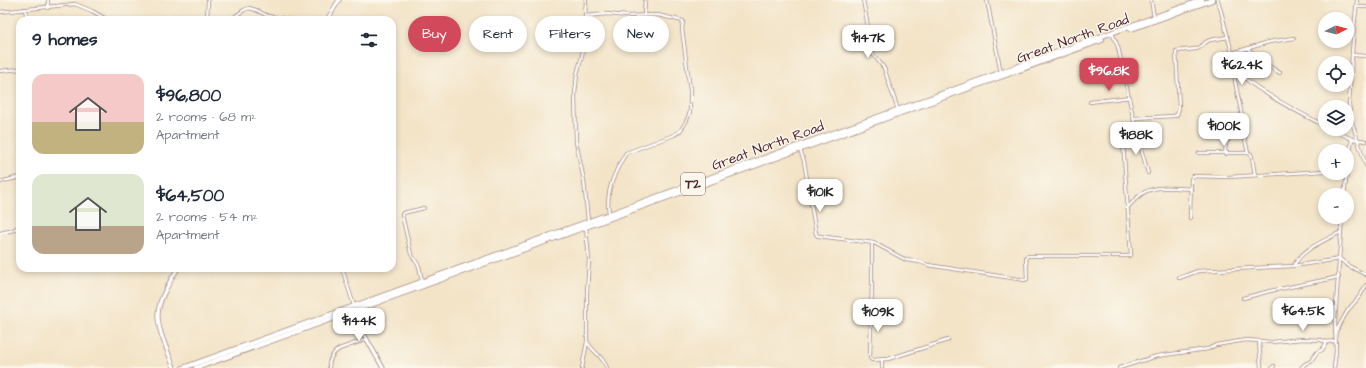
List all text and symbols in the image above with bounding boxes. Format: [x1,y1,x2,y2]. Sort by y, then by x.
street label: Great North Road [1014,9,1132,69]
north arrow [1318,12,1354,48]
map controls [1318,12,1354,224]
chip: Buy [408,16,461,52]
chip: Rent [469,16,527,52]
chip: Filters [535,16,605,52]
chip: New [613,16,669,52]
pin: $147K [840,25,896,59]
text: 9 homes [32,28,97,52]
icon: filters [358,29,380,51]
text: $147K [851,29,885,47]
pin: $62.4K [1209,52,1275,86]
text: $62.4K [1221,56,1263,74]
button: locate [1318,56,1354,92]
pin: $96.8K [1076,58,1142,92]
text: $96.8K [1089,62,1129,80]
text: $96,800 [156,84,221,108]
icon: home [64,90,112,138]
button: layers [1318,100,1354,136]
text: 2 rooms · 68 m² [156,108,256,126]
pin: $100K [1196,113,1252,147]
street label: Great North Road [709,116,827,176]
text: $100K [1207,117,1241,135]
pin: $188K [1108,122,1164,156]
text: Apartment [156,126,220,144]
text: $188K [1119,126,1153,144]
button: + [1318,144,1354,180]
road number: T2 [681,173,705,195]
pin: $101K [792,179,848,213]
text: $101K [807,183,833,201]
text: $64,500 [156,184,224,208]
button: − [1318,188,1354,224]
icon: home [64,190,112,238]
text: 2 rooms · 54 m² [156,208,258,226]
text: Apartment [156,226,220,244]
pin: $64.5K [1270,298,1336,332]
pin: $109K [850,299,906,333]
text: $64.5K [1281,302,1325,320]
text: $109K [862,303,894,321]
pin: $144K [331,308,387,342]
text: $144K [342,312,376,330]

